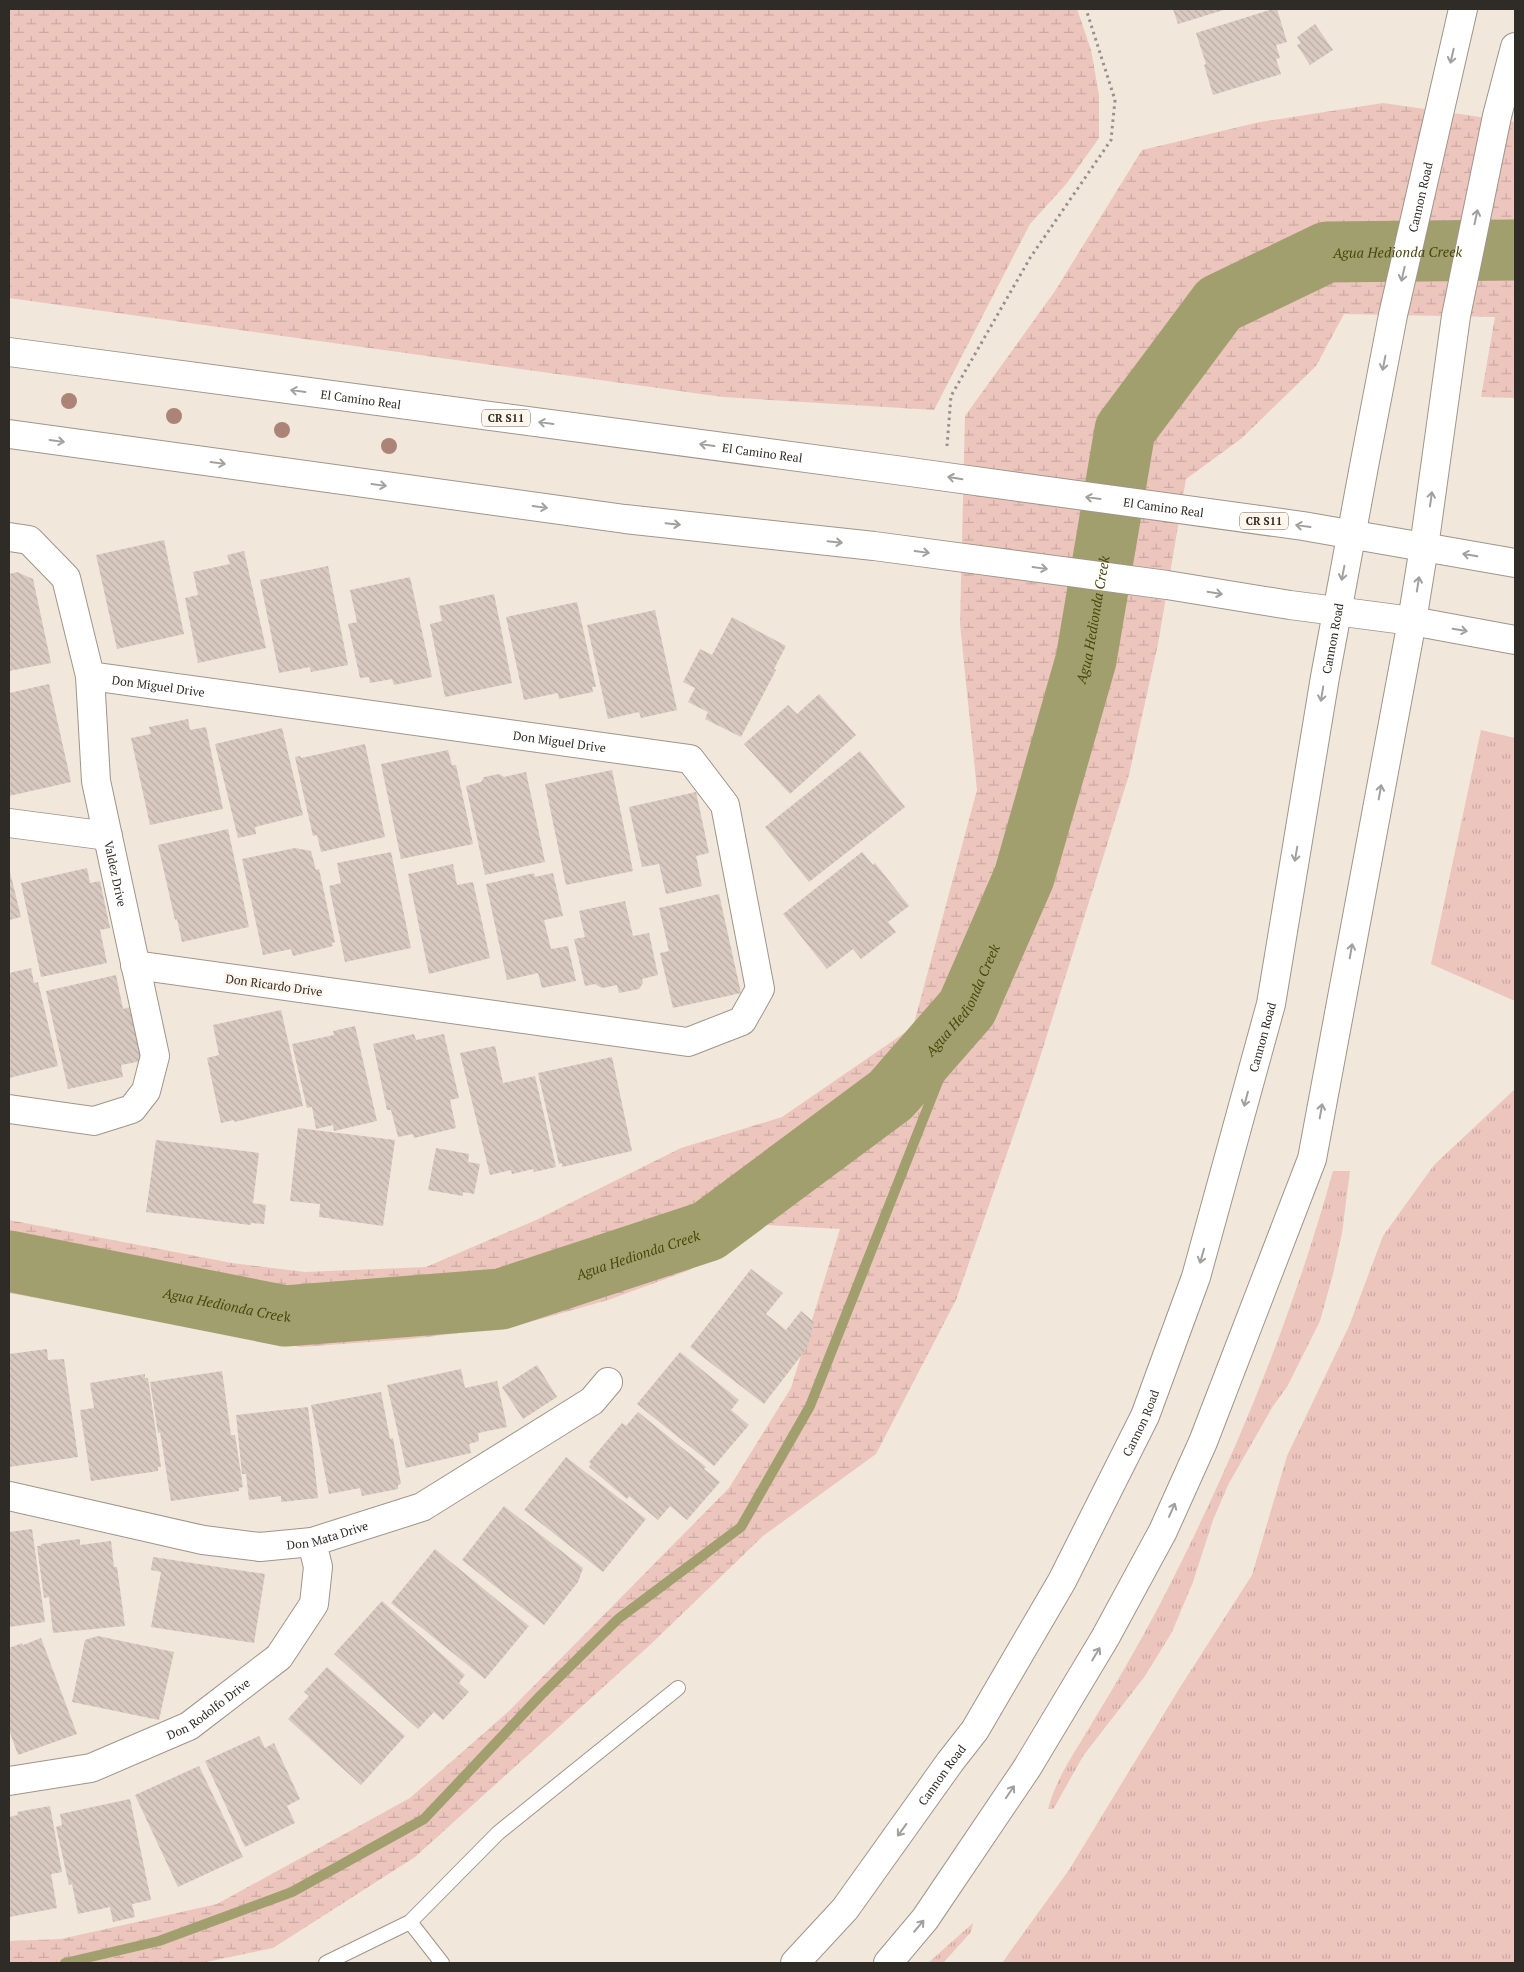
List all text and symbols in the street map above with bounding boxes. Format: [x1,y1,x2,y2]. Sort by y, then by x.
one-way arrow [1447,48,1456,64]
street label: Cannon Road [1405,160,1435,234]
one-way arrow [1472,210,1482,226]
water label: Agua Hedionda Creek [1332,241,1463,261]
one-way arrow [1398,265,1407,281]
one-way arrow [1379,355,1388,371]
one-way arrow [291,386,307,396]
street label: El Camino Real [320,386,402,412]
road number: CR S11 [482,409,530,426]
one-way arrow [539,418,555,428]
one-way arrow [49,436,65,446]
street label: El Camino Real [721,439,804,465]
one-way arrow [700,440,716,450]
one-way arrow [210,458,226,468]
one-way arrow [947,473,963,483]
one-way arrow [371,480,387,490]
one-way arrow [1426,491,1436,507]
one-way arrow [1086,493,1102,503]
street label: El Camino Real [1122,494,1205,520]
one-way arrow [532,502,548,512]
road number: CR S11 [1240,512,1288,530]
one-way arrow [665,519,681,529]
one-way arrow [1295,521,1311,531]
one-way arrow [826,537,842,547]
one-way arrow [914,548,930,558]
one-way arrow [1462,550,1478,560]
water label: Agua Hedionda Creek [1070,554,1113,686]
one-way arrow [1032,563,1048,573]
one-way arrow [1338,564,1348,580]
one-way arrow [1413,576,1423,592]
one-way arrow [1207,588,1223,598]
street label: Cannon Road [1318,601,1346,675]
one-way arrow [1451,625,1467,635]
street label: Don Miguel Drive [111,672,206,699]
one-way arrow [1317,686,1327,702]
street label: Don Miguel Drive [512,727,607,755]
one-way arrow [1376,784,1386,800]
street label: Valdez Drive [102,839,130,908]
one-way arrow [1291,846,1301,862]
water label: Agua Hedionda Creek [920,941,1003,1060]
one-way arrow [1346,944,1356,960]
street label: Don Ricardo Drive [225,971,323,999]
street label: Cannon Road [1245,1000,1279,1074]
one-way arrow [1241,1090,1250,1106]
one-way arrow [1317,1104,1326,1120]
water label: Agua Hedionda Creek [572,1225,702,1284]
one-way arrow [1197,1247,1207,1263]
water label: Agua Hedionda Creek [160,1282,291,1326]
street label: Cannon Road [1119,1387,1162,1459]
one-way arrow [1168,1503,1178,1518]
street label: Don Mata Drive [286,1517,370,1552]
one-way arrow [1092,1647,1102,1661]
street label: Don Rodolfo Drive [164,1675,253,1742]
street label: Cannon Road [914,1741,969,1808]
one-way arrow [1006,1785,1016,1799]
one-way arrow [897,1823,907,1837]
one-way arrow [913,1920,924,1933]

